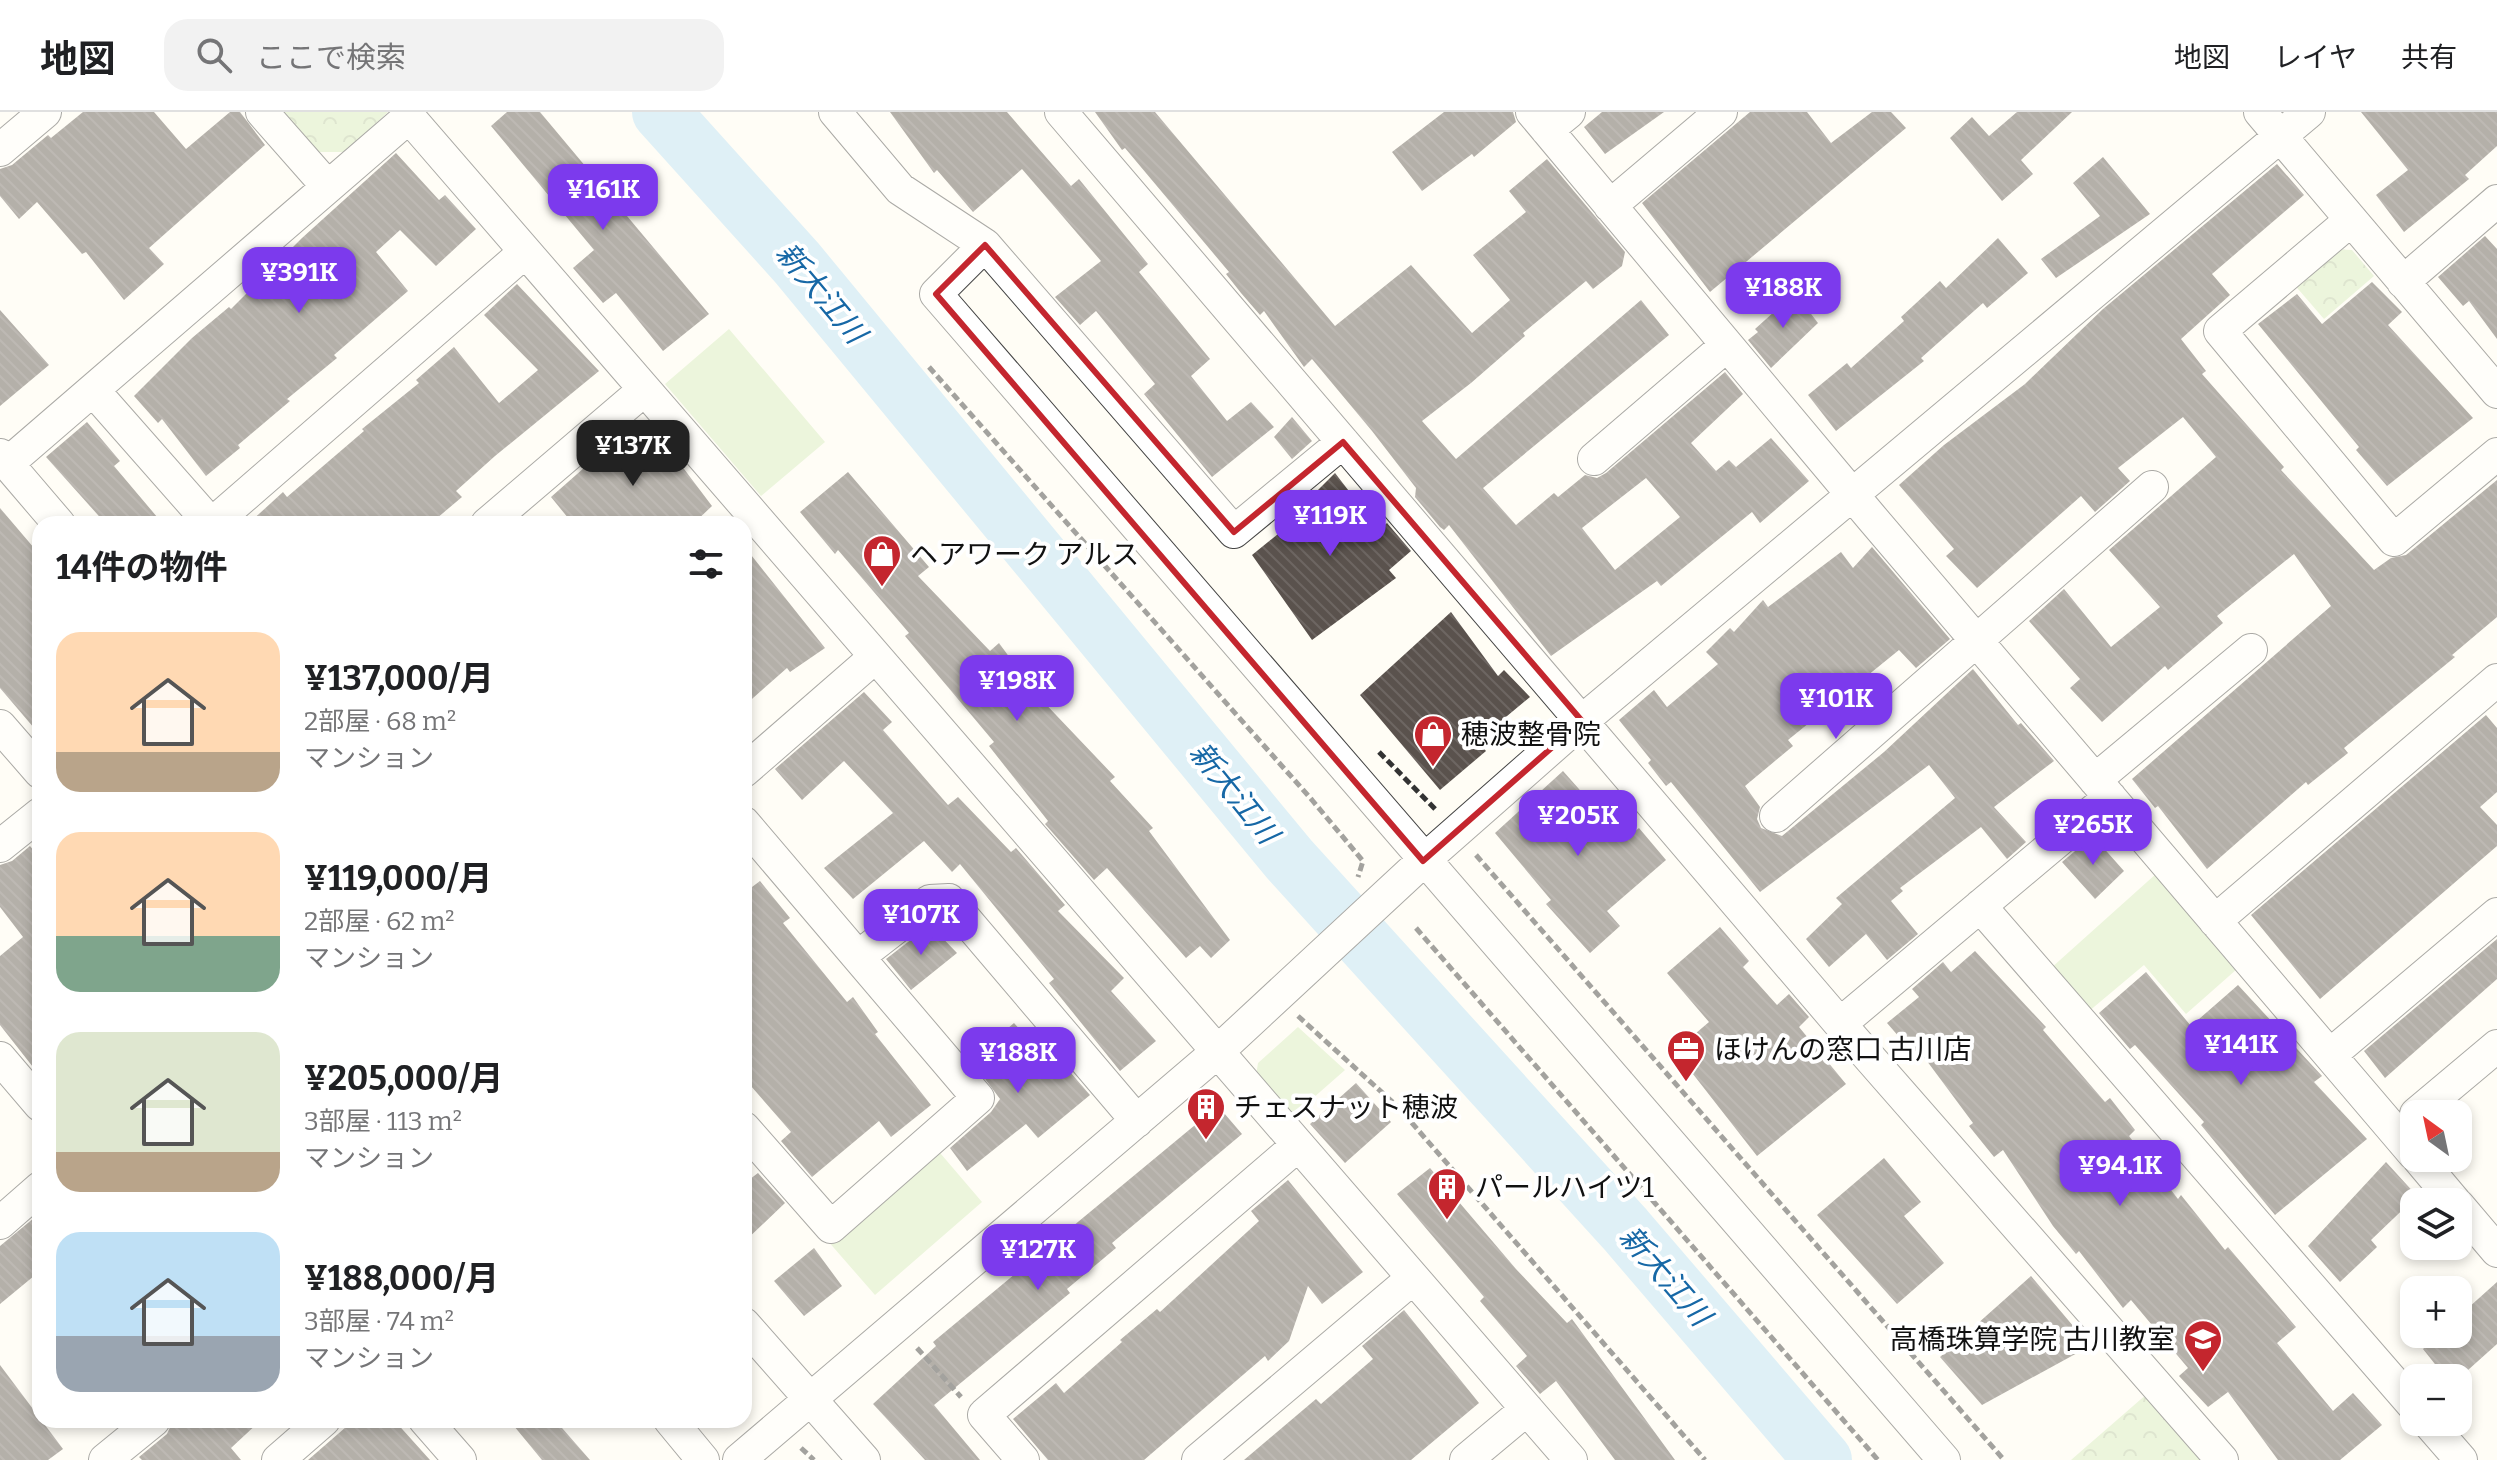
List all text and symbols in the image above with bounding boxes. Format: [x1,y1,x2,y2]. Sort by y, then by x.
search box [164,19,724,91]
icon: search [192,33,236,77]
text: 地図 [40,36,116,82]
text: ここで検索 [256,40,406,76]
text: 地図 [2174,41,2230,74]
text: レイヤ [2274,41,2357,74]
text: 共有 [2401,41,2457,74]
pin: ¥161K [547,164,659,232]
text: ¥161K [566,174,640,205]
water label: 新大江川 [769,235,875,353]
pin: ¥391K [243,247,355,315]
text: ¥391K [260,257,338,288]
pin: ¥188K [1727,262,1839,330]
text: ¥188K [1744,272,1822,303]
pin: ¥137K [577,420,689,488]
text: ¥137K [595,430,671,461]
pin: ¥119K [1274,490,1386,558]
text: ¥119K [1293,500,1367,531]
shop icon: ヘアワーク アルス [861,533,903,588]
place label: ヘアワーク アルス [910,538,1139,571]
icon: filters [684,542,728,586]
text: 14件の物件 [56,547,227,588]
pin: ¥198K [961,655,1073,723]
text: ¥137,000/月 [304,658,494,699]
icon: home [120,664,216,760]
text: ¥198K [978,665,1056,696]
pin: ¥101K [1780,673,1892,741]
text: ¥101K [1798,683,1874,714]
text: 2部屋 · 68 m² [304,706,456,737]
shop icon: 穂波整骨院 [1412,713,1454,768]
place label: 穂波整骨院 [1461,718,1601,751]
water label: 新大江川 [1182,735,1288,853]
text: マンション [304,743,434,774]
pin: ¥205K [1522,790,1634,858]
pin: ¥265K [2037,799,2149,867]
text: ¥205K [1537,800,1619,831]
text: ¥265K [2053,809,2133,840]
text: ¥119,000/月 [304,858,492,899]
icon: home [120,864,216,960]
pin: ¥107K [865,889,977,957]
text: ¥107K [882,899,960,930]
text: 2部屋 · 62 m² [304,906,454,937]
text: マンション [304,943,434,974]
pin: ¥141K [2185,1019,2297,1087]
pin: ¥188K [962,1027,1074,1095]
office icon: ほけんの窓口 古川店 [1665,1028,1707,1083]
text: ¥141K [2203,1029,2279,1060]
place label: ほけんの窓口 古川店 [1714,1033,1972,1066]
text: ¥188K [979,1037,1057,1068]
text: ¥205,000/月 [304,1058,504,1099]
icon: home [120,1064,216,1160]
building icon: チェスナット穂波 [1185,1086,1227,1141]
place label: チェスナット穂波 [1234,1091,1458,1124]
north arrow [2400,1100,2472,1172]
map controls [2400,1100,2472,1436]
text: 3部屋 · 113 m² [304,1106,462,1137]
pin: ¥94.1K [2055,1140,2185,1208]
text: マンション [304,1143,434,1174]
text: ¥94.1K [2078,1150,2162,1181]
building icon: パールハイツ1 [1426,1166,1468,1221]
place label: パールハイツ1 [1475,1171,1654,1204]
button: layers [2400,1188,2472,1260]
water label: 新大江川 [1612,1219,1720,1335]
pin: ¥127K [982,1224,1094,1292]
text: ¥127K [1000,1234,1076,1265]
text: ¥188,000/月 [304,1258,499,1299]
icon: home [120,1264,216,1360]
button: + [2400,1276,2472,1348]
text: 3部屋 · 74 m² [304,1306,454,1337]
school or university icon: 高橋珠算学院 古川教室 [2182,1318,2224,1373]
place label: 高橋珠算学院 古川教室 [1889,1323,2175,1356]
text: マンション [304,1343,434,1374]
button: − [2400,1364,2472,1436]

